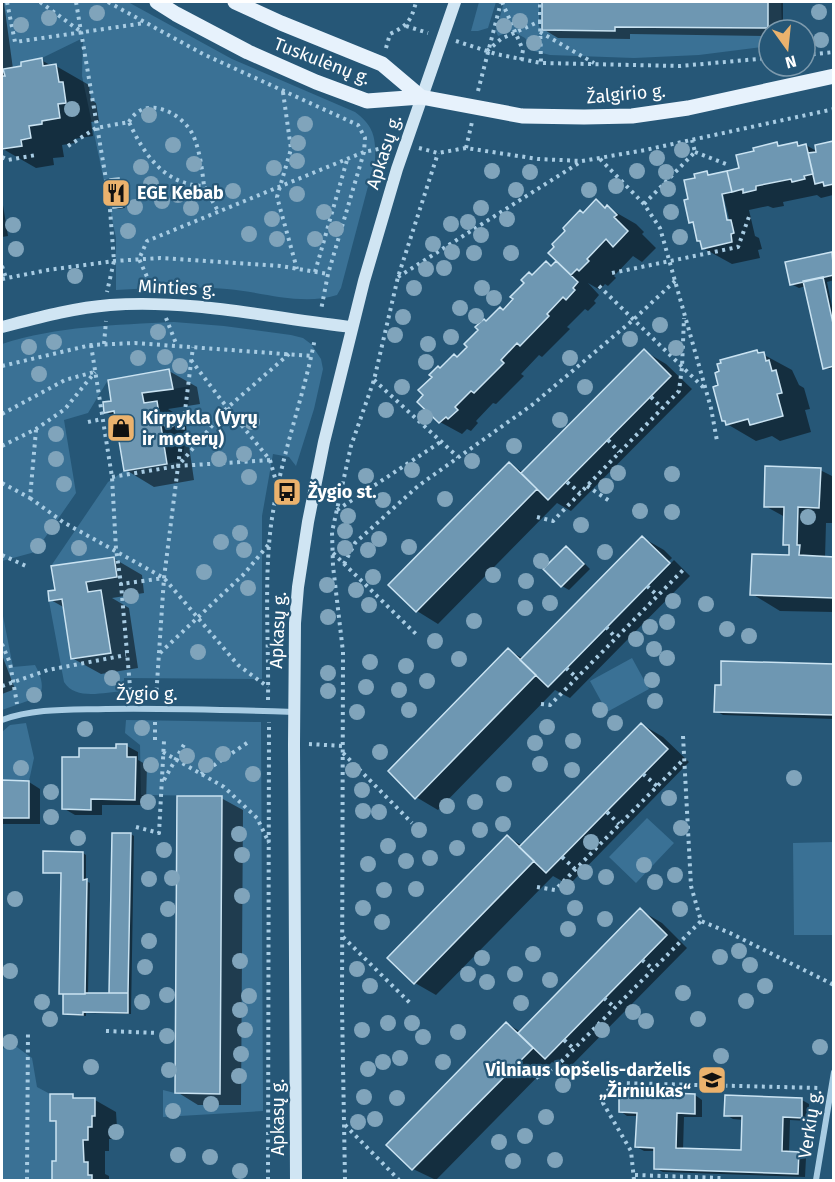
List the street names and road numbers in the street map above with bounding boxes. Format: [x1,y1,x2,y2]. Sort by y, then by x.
street label: Tuskulėnų g. [271,33,373,89]
street label: Žalgirio g. [585,80,667,108]
street label: Apkasų g. [362,112,406,192]
street label: Minties g. [138,275,216,301]
street label: Apkasų g. [265,591,291,669]
street label: Žygio g. [116,683,178,705]
street label: Apkasų g. [267,1079,289,1155]
street label: Verkių g. [794,1088,826,1160]

